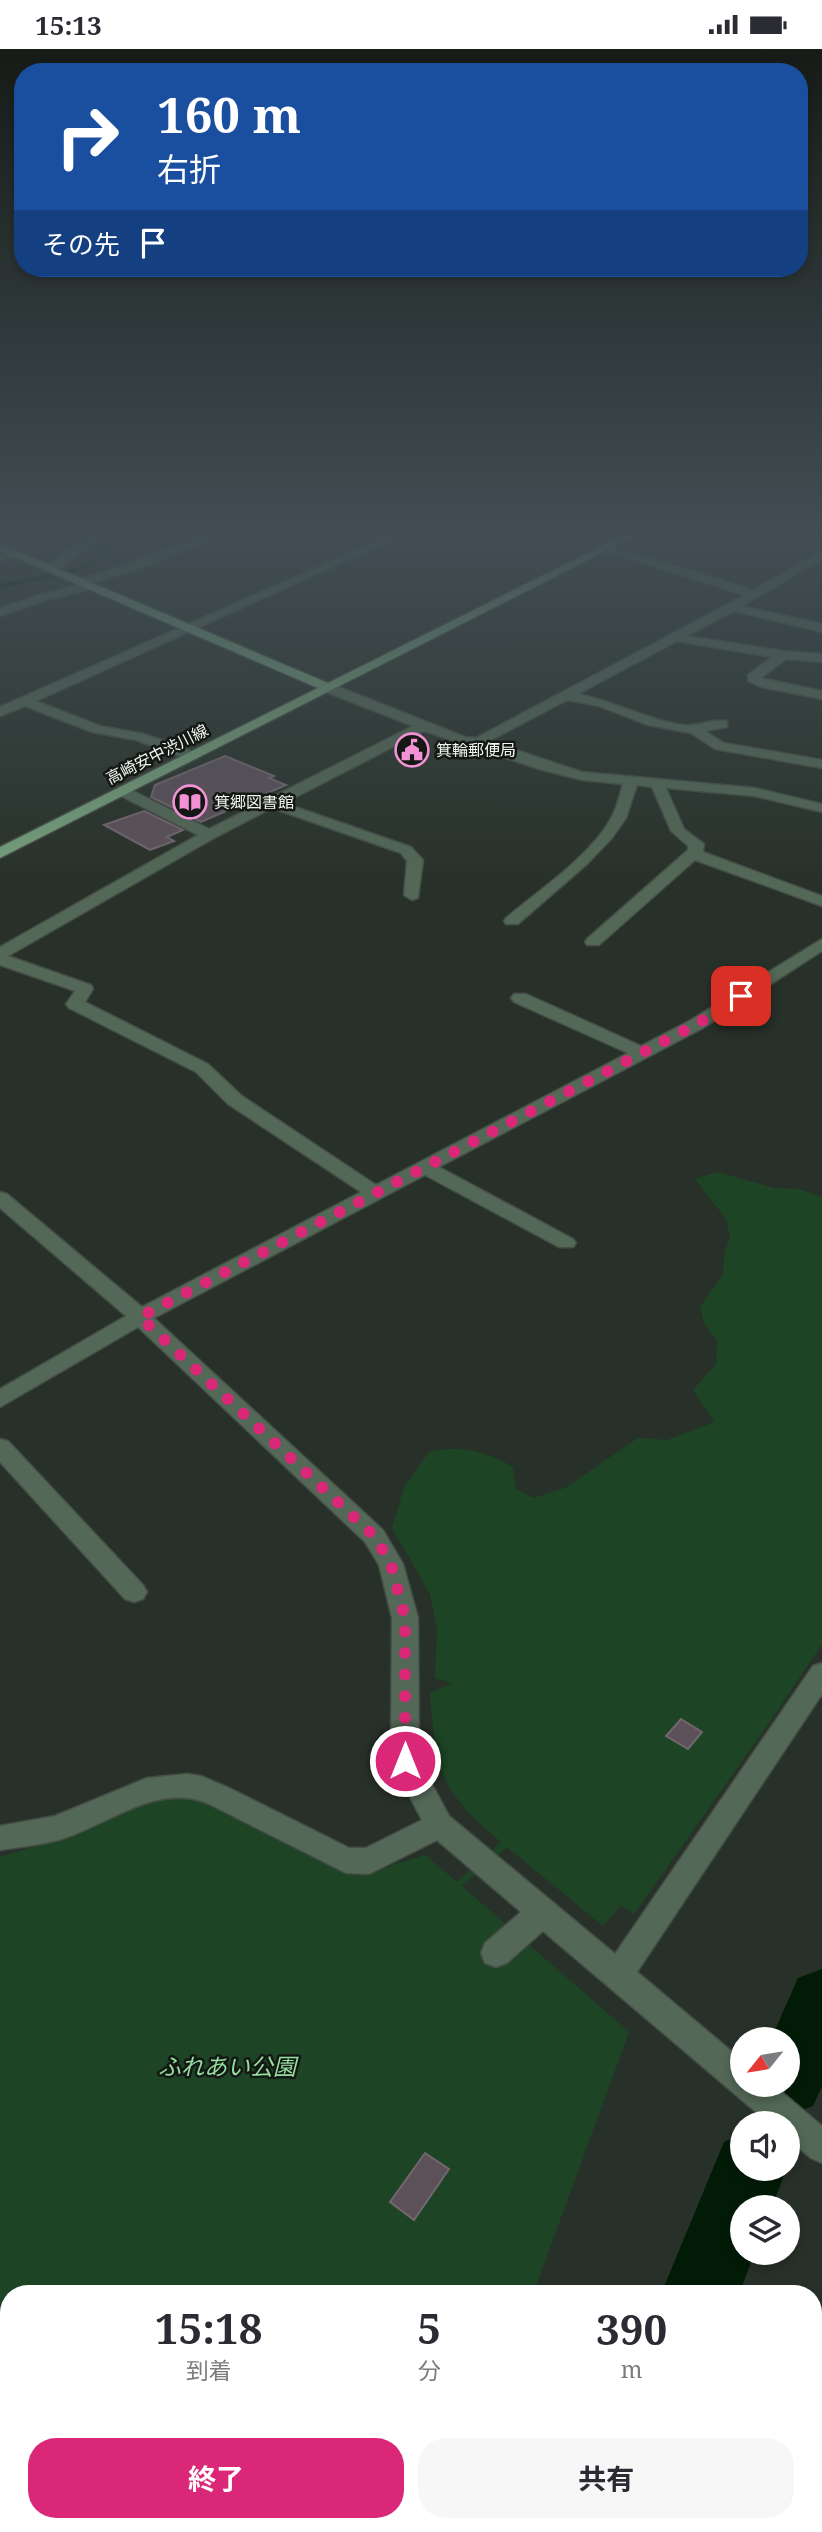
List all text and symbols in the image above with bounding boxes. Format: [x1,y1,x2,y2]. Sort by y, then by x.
text: 15:13 [35,7,102,43]
text: 160 m [157,81,301,147]
icon: right [42,91,133,182]
text: 右折 [157,147,221,190]
icon: arrive [134,224,172,262]
text: その先 [42,226,120,262]
street label: 高崎安中渋川線 [102,719,212,789]
public building icon: 箕輪郵便局 [393,731,431,769]
place label: 箕輪郵便局 [436,739,516,761]
library icon: 箕郷図書館 [171,783,209,821]
place label: 箕郷図書館 [214,791,294,813]
pin [711,966,771,1026]
icon: arrive [722,977,760,1015]
position arrow [368,1724,442,1798]
north arrow [730,2027,800,2097]
map controls [730,2027,800,2265]
park label: ふれあい公園 [158,2050,299,2082]
button: sound [730,2111,800,2181]
button: layers [730,2195,800,2265]
text: 15:18 [155,2299,263,2356]
text: 5 [417,2299,441,2356]
text: 390 [596,2300,667,2357]
text: m [621,2353,642,2385]
text: 到着 [186,2354,232,2386]
text: 分 [418,2354,441,2386]
button: 終了 [28,2438,404,2518]
button: 共有 [418,2438,794,2518]

